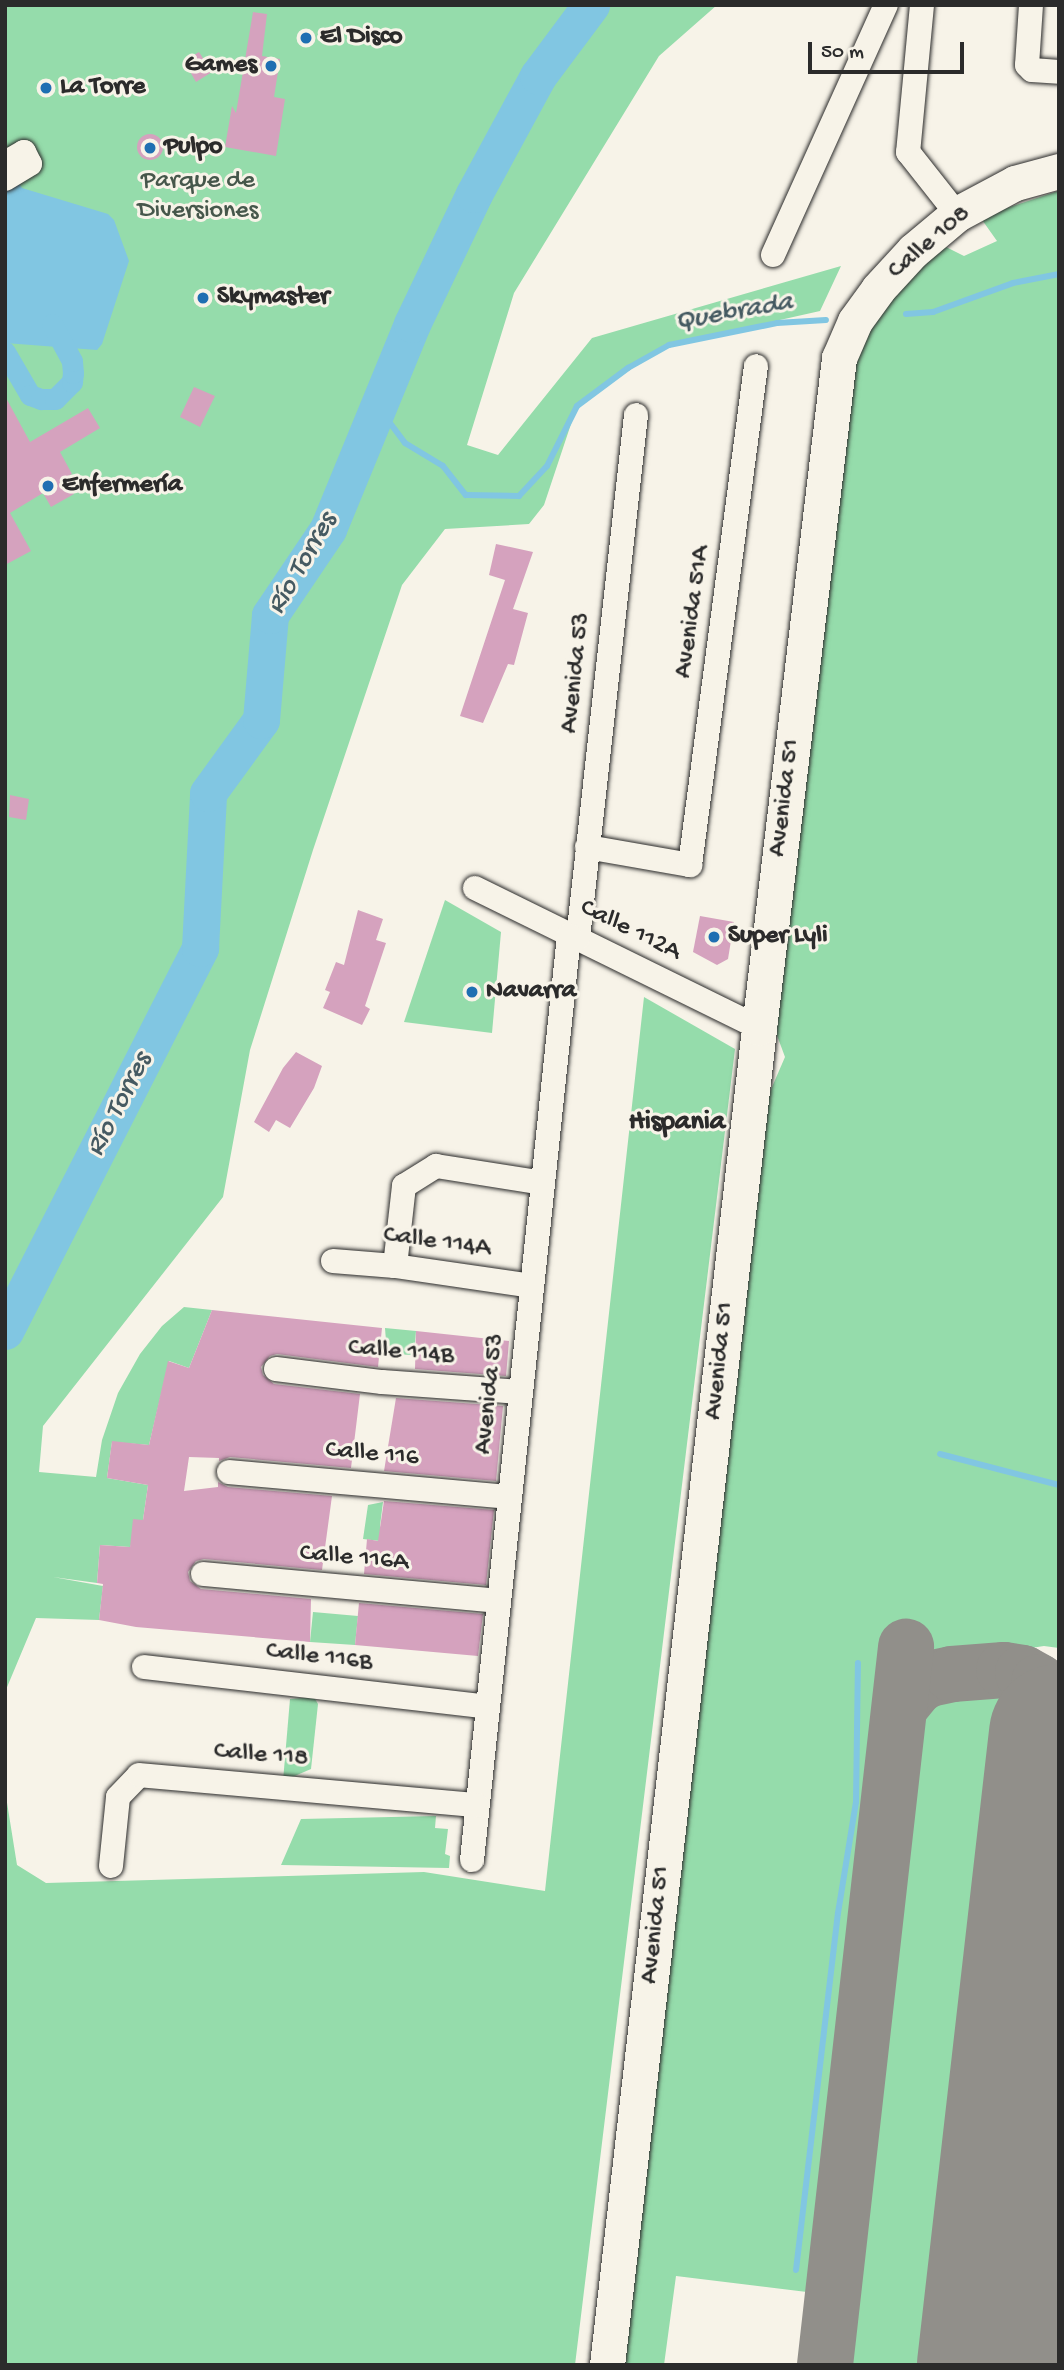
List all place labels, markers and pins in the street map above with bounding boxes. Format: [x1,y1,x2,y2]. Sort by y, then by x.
place label: El Disco [320,22,403,54]
marker: El Disco [298,30,314,46]
place label: Games [185,50,257,82]
marker: Games [263,58,279,74]
place label: La Torre [60,72,145,104]
marker: La Torre [38,80,54,96]
place label: Pulpo [164,132,223,164]
marker: Pulpo [142,140,158,156]
place label: Skymaster [217,282,329,314]
marker: Skymaster [195,290,211,306]
place label: Enfermería [62,470,182,502]
marker: Enfermería [40,478,56,494]
place label: Super Lyli [728,921,828,953]
marker: Super Lyli [706,929,722,945]
place label: Navarra [486,976,576,1008]
marker: Navarra [464,984,480,1000]

